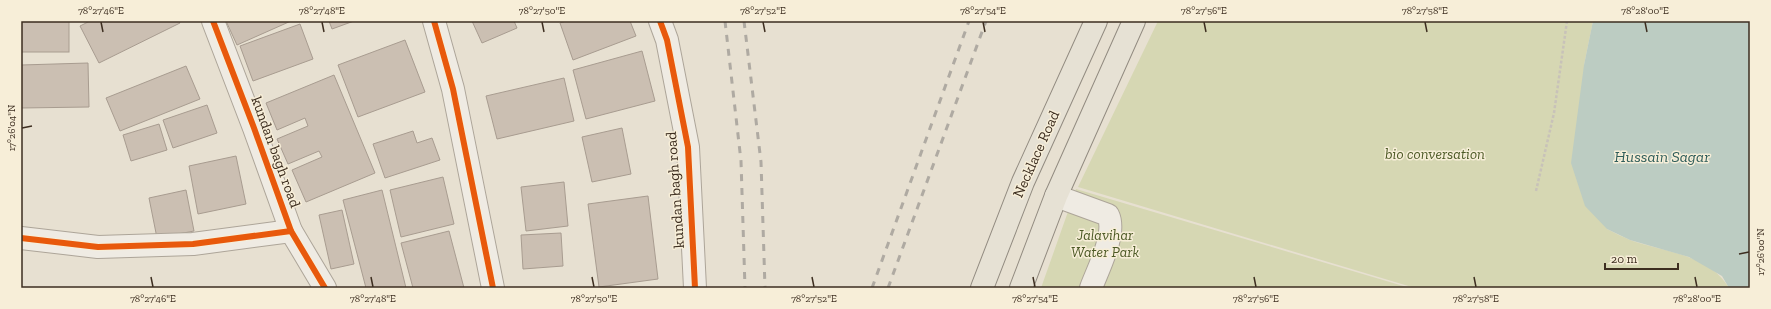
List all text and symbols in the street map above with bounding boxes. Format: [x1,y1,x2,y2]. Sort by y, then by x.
text: 78°27'46"E [78,5,124,17]
text: 78°27'48"E [299,5,345,17]
text: 78°27'50"E [519,5,565,17]
text: 78°27'52"E [740,5,786,17]
text: 78°27'54"E [960,5,1006,17]
text: 78°27'56"E [1181,5,1227,17]
text: 78°27'58"E [1402,5,1448,17]
text: 78°28'00"E [1621,5,1669,17]
street label: kundan bagh road [248,94,305,211]
text: 17°26'04"N [6,104,18,151]
street label: Necklace Road [1009,107,1064,200]
street label: kundan bagh road [662,130,688,249]
park label: bio conversation [1385,145,1485,163]
water label: Hussain Sagar [1614,147,1710,166]
park label: Jalavihar Water Park [1071,226,1139,261]
text: 17°26'00"N [1755,228,1767,276]
scale bar [1605,245,1678,271]
text: 20 m [1611,252,1638,266]
text: 78°27'46"E [130,293,176,305]
text: 78°27'48"E [350,293,396,305]
text: 78°27'50"E [571,293,617,305]
text: 78°27'52"E [791,293,837,305]
text: 78°27'54"E [1012,293,1058,305]
text: 78°27'56"E [1233,293,1279,305]
text: 78°27'58"E [1453,293,1499,305]
text: 78°28'00"E [1673,293,1721,305]

